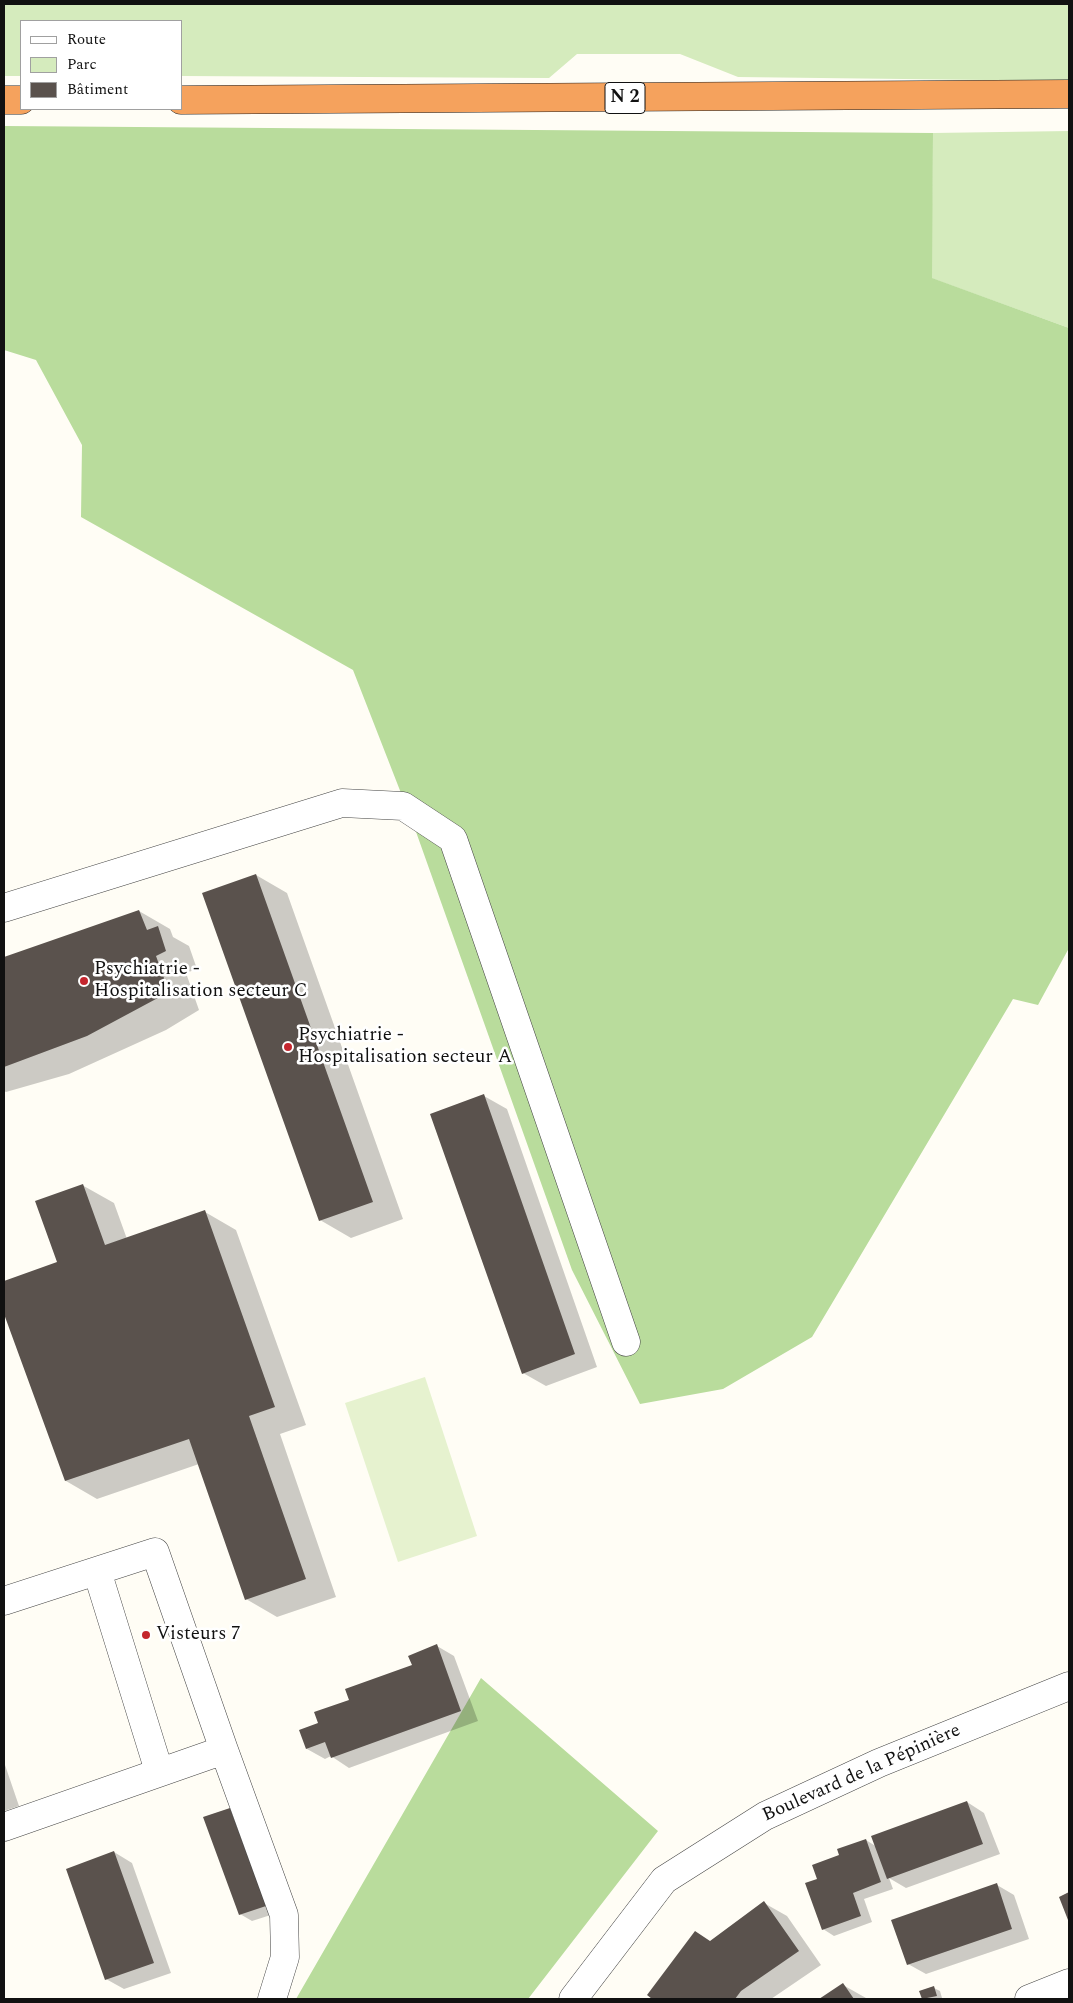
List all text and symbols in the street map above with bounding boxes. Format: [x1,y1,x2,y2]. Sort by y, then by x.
legend [20,20,182,110]
text: Route [67,28,106,51]
text: Parc [67,53,97,76]
text: Bâtiment [67,78,128,101]
road number: N 2 [605,82,645,114]
place label: Psychiatrie - Hospitalisation secteur C [94,959,307,1003]
marker: Psychiatrie - Hospitalisation secteur C [78,975,90,987]
place label: Psychiatrie - Hospitalisation secteur A [298,1025,512,1069]
marker: Psychiatrie - Hospitalisation secteur A [282,1041,294,1053]
place label: Visteurs 7 [156,1624,241,1646]
marker: Visteurs 7 [140,1629,152,1641]
street label: Boulevard de la Pépinière [759,1720,965,1828]

